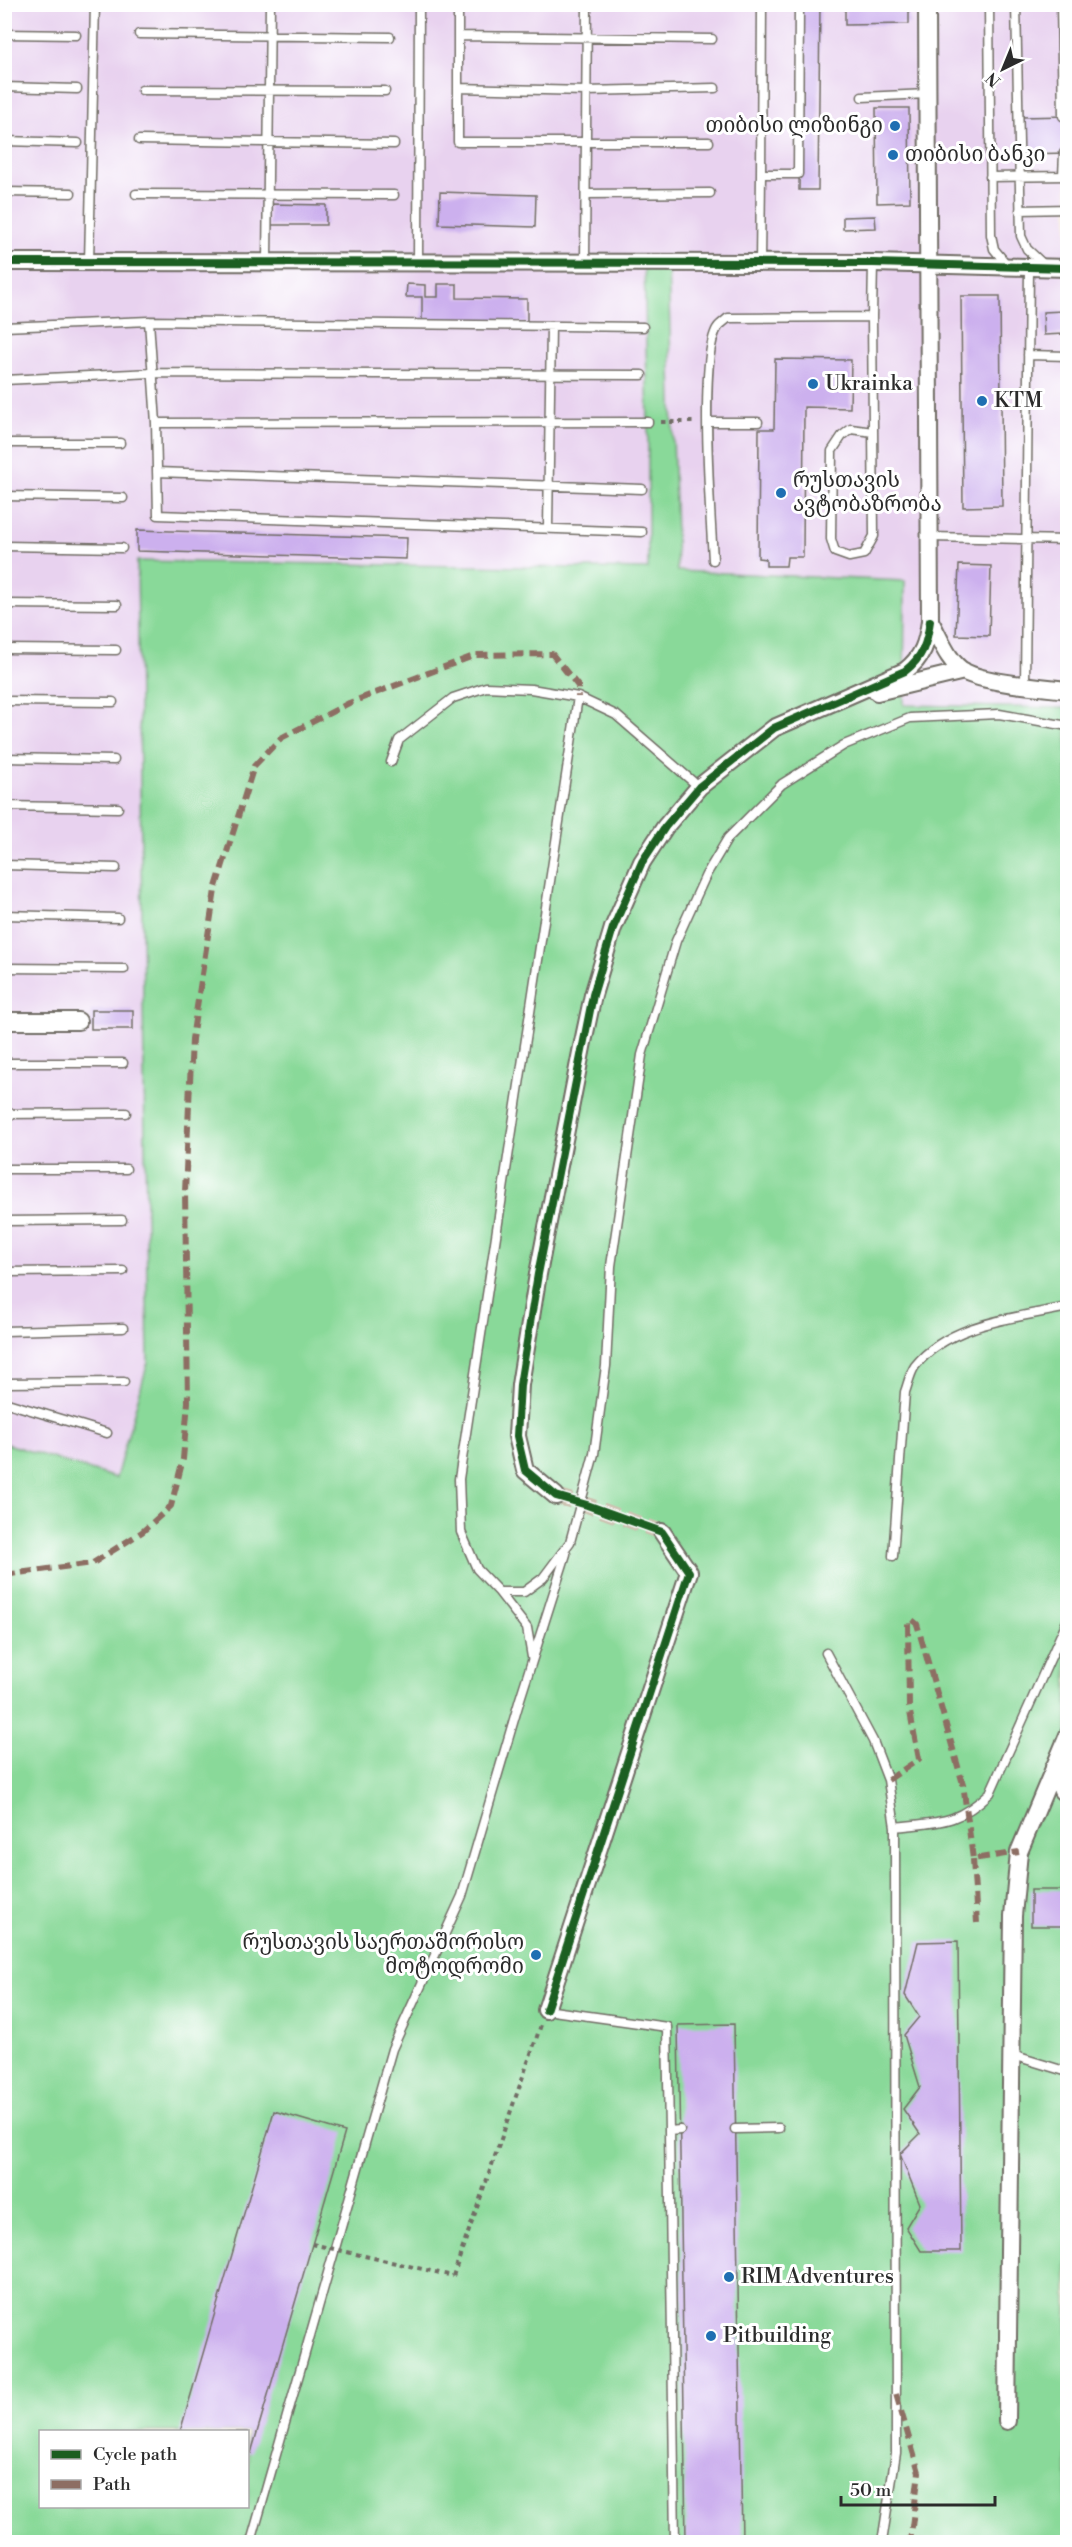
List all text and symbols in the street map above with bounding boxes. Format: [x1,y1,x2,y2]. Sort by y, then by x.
north arrow [973,39,1033,99]
text: N [982,67,1005,91]
place label: თიბისი ლიზინგი [705,113,883,139]
marker: თიბისი ლიზინგი [888,119,902,133]
place label: თიბისი ბანკი [905,142,1045,168]
marker: თიბისი ბანკი [886,148,900,162]
place label: Ukrainka [825,371,913,397]
marker: Ukrainka [806,377,820,391]
place label: KTM [994,388,1043,414]
marker: KTM [975,394,989,408]
place label: რუსთავის ავტობაზრობა [793,468,942,518]
marker: რუსთავის ავტობაზრობა [774,486,788,500]
place label: რუსთავის საერთაშორისო მოტოდრომი [243,1930,524,1980]
marker: რუსთავის საერთაშორისო მოტოდრომი [529,1948,543,1962]
place label: RIM Adventures [741,2264,894,2290]
marker: RIM Adventures [722,2270,736,2284]
place label: Pitbuilding [723,2323,831,2349]
marker: Pitbuilding [704,2329,718,2343]
legend [39,2430,249,2508]
text: Cycle path [93,2443,177,2466]
scale bar [841,2469,996,2507]
text: Path [93,2473,131,2496]
text: 50 m [850,2479,892,2502]

